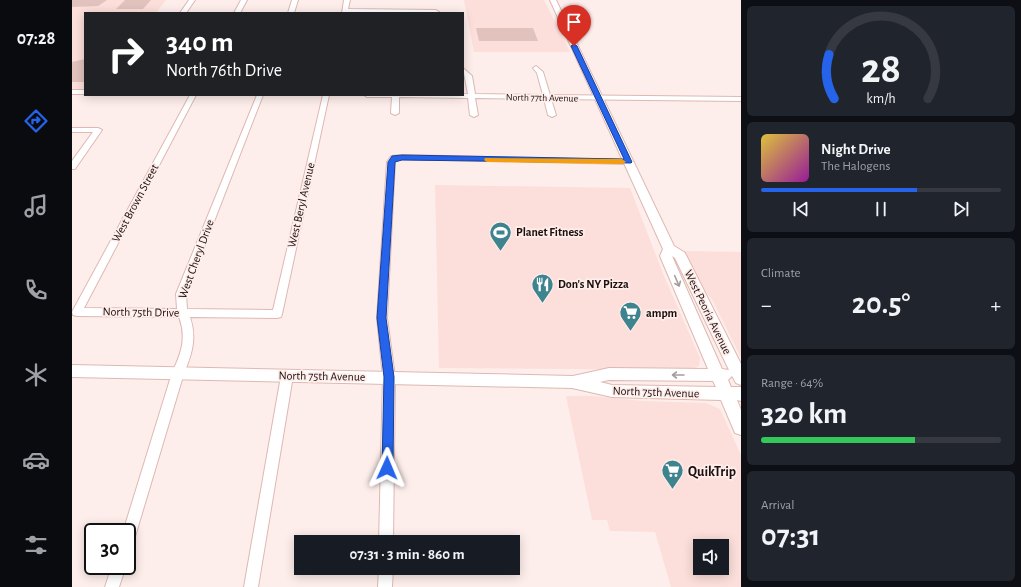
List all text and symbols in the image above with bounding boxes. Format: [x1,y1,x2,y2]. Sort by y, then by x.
pin [557,5,591,46]
icon: arrive [563,11,585,33]
icon: right [100,28,152,80]
text: 340 m [166,29,234,57]
text: 07:28 [17,30,55,48]
text: 28 [861,49,901,90]
text: North 76th Drive [166,62,282,80]
street label: North 77th Avenue [506,92,579,104]
text: km/h [866,92,896,106]
icon: directions [22,107,50,135]
text: Night Drive [821,142,891,157]
text: The Halogens [821,160,890,173]
street label: West Beryl Avenue [285,161,318,249]
street label: West Brown Street [109,162,161,244]
icon: music [22,192,50,220]
icon: previous [790,198,812,220]
icon: pause [870,198,892,220]
icon: next [950,198,972,220]
street label: West Cheryl Drive [176,218,217,300]
sports icon: Planet Fitness [488,219,514,252]
place label: Planet Fitness [516,226,584,238]
text: Climate [761,267,800,280]
street label: West Peoria Avenue [682,268,734,356]
restaurant icon: Don's NY Pizza [530,271,556,304]
one-way arrow [673,274,681,286]
icon: phone [22,276,50,304]
place label: Don's NY Pizza [558,278,629,290]
text: 20.5° [852,289,910,319]
text: − [761,294,772,316]
text: + [990,294,1001,316]
supermarket icon: ampm [618,300,644,333]
street label: North 75th Drive [103,305,179,319]
place label: ampm [646,307,678,319]
icon: climate [22,361,50,389]
street label: North 75th Avenue [279,369,365,383]
one-way arrow [672,371,685,379]
text: Range · 64% [761,377,823,390]
street label: North 75th Avenue [612,384,700,400]
text: 320 km [761,399,847,429]
icon: car [22,446,50,474]
position arrow [366,447,408,489]
supermarket icon: QuikTrip [659,458,685,491]
place label: QuikTrip [688,465,736,479]
text: Arrival [761,499,794,512]
text: 07:31 [761,521,820,551]
speed limit sign: 30 [84,523,136,575]
icon: filters [22,531,50,559]
map controls [693,539,729,575]
button: sound [693,539,729,575]
text: 07:31 · 3 min · 860 m [349,547,465,562]

